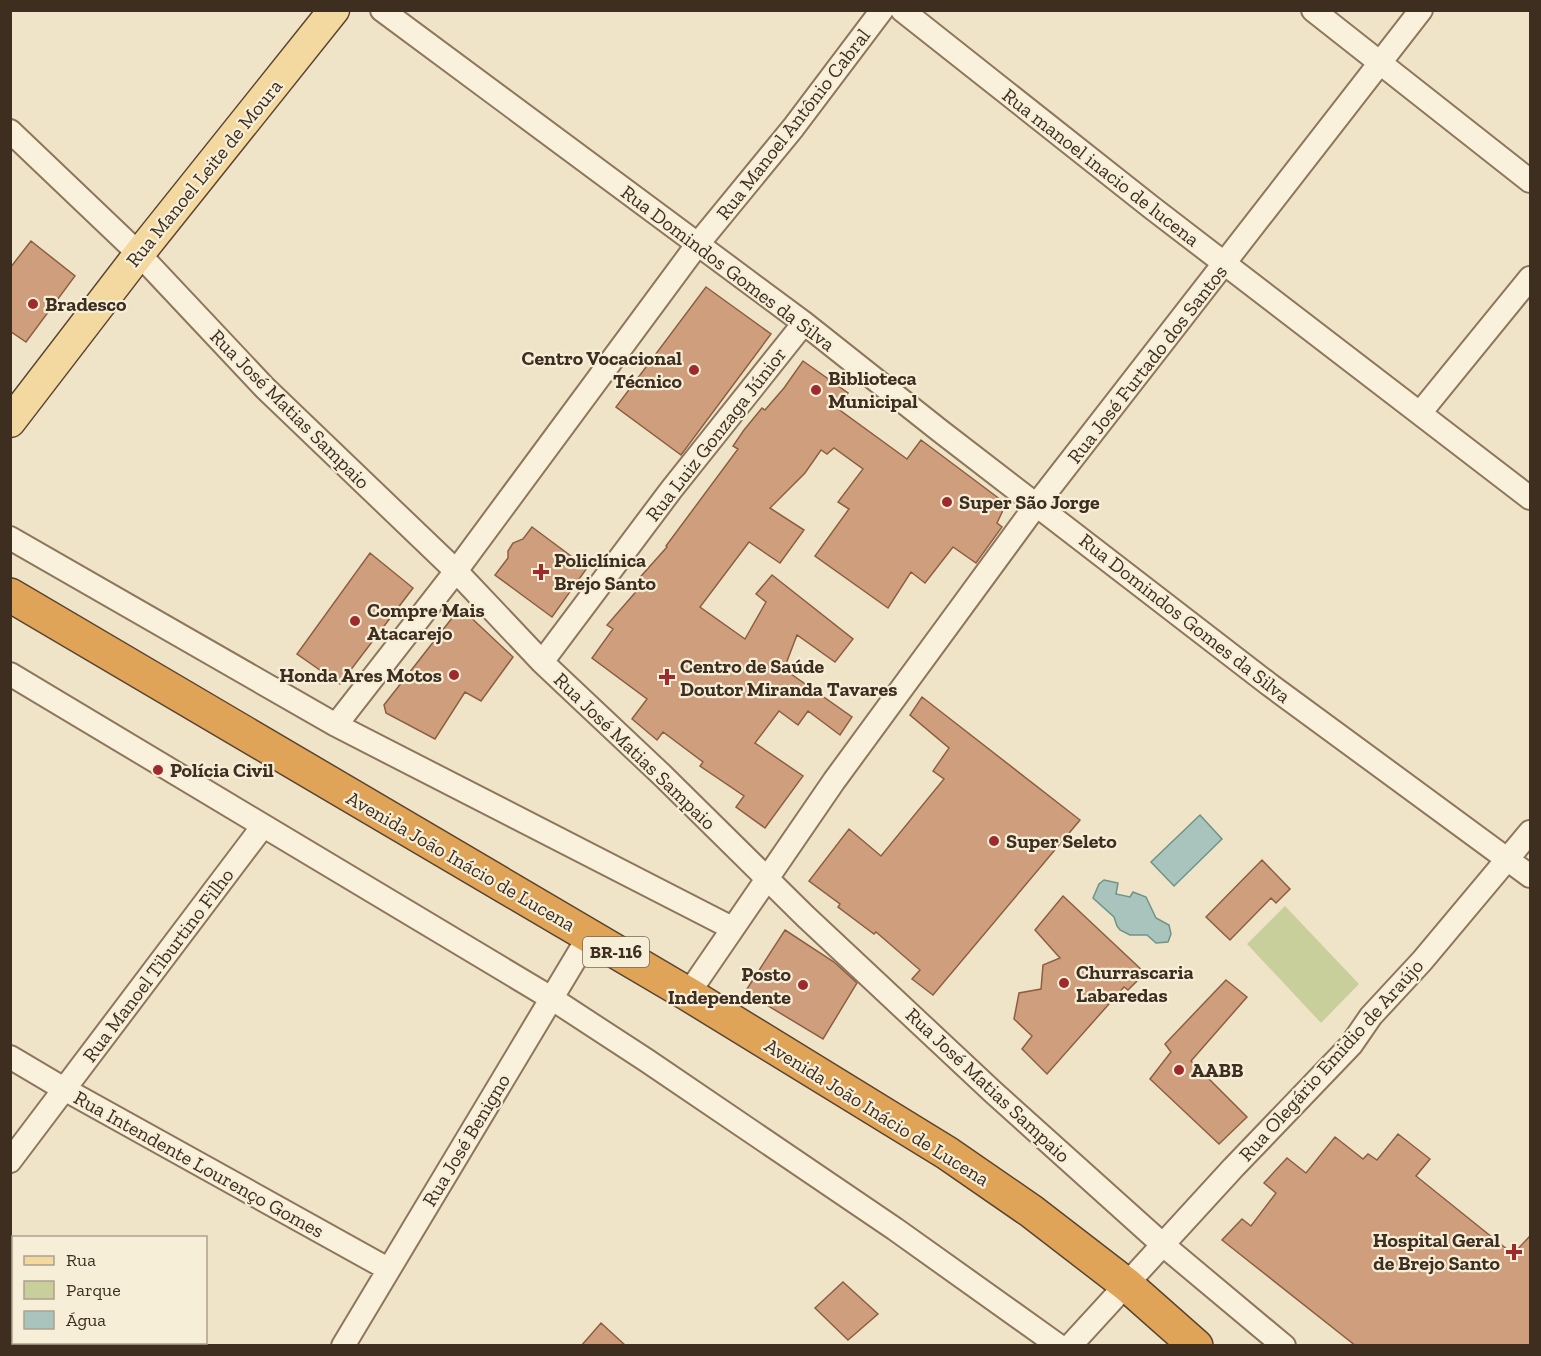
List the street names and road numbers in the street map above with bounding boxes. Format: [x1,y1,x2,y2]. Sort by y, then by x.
street label: Rua Manoel Antônio Cabral [711,24,875,224]
street label: Rua Manoel Leite de Moura [121,74,287,272]
street label: Rua manoel inacio de lucena [998,83,1204,252]
street label: Rua Domindos Gomes da Silva [616,180,840,356]
street label: Rua José Furtado dos Santos [1062,260,1232,468]
street label: Rua José Matias Sampaio [205,324,375,494]
street label: Rua Luiz Gonzaga Júnior [641,342,791,526]
street label: Rua Domindos Gomes da Silva [1075,528,1296,708]
street label: Rua José Matias Sampaio [549,667,721,835]
street label: Avenida João Inácio de Lucena [342,786,580,937]
street label: Rua Manoel Tiburtino Filho [77,863,239,1067]
road number: BR-116 [583,937,649,967]
street label: Rua Olegário Emidio de Araújo [1234,954,1428,1166]
street label: Rua José Matias Sampaio [901,1003,1075,1167]
street label: Avenida João Inácio de Lucena [760,1033,994,1191]
street label: Rua José Benigno [417,1069,515,1211]
street label: Rua Intendente Lourenço Gomes [70,1085,328,1243]

